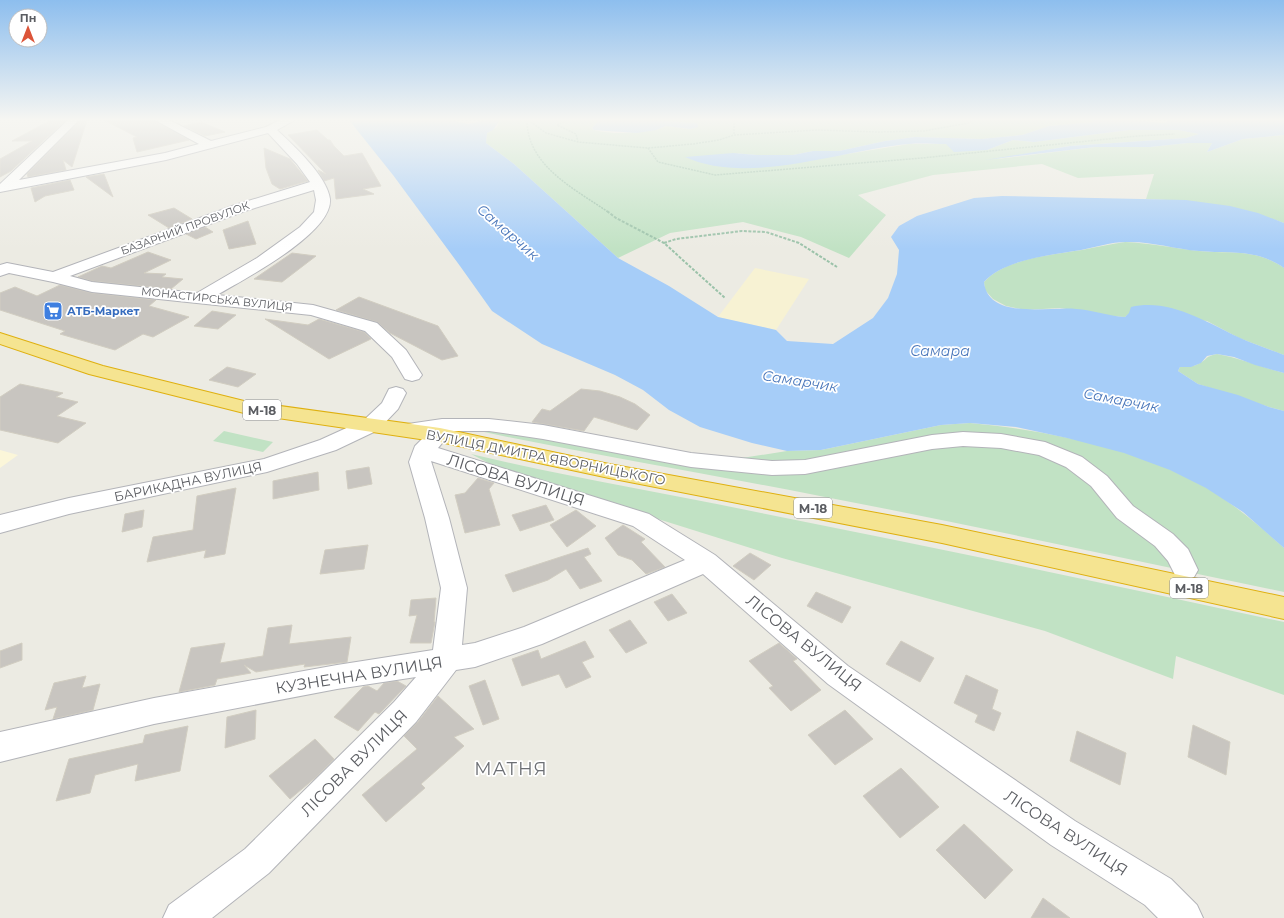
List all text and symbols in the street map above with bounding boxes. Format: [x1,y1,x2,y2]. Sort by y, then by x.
north arrow [8,8,48,48]
text: Пн [20,11,36,25]
street label: БАЗАРНИЙ ПРОВУЛОК [119,198,252,258]
water label: Самарчик [473,200,543,264]
street label: МОНАСТИРСЬКА ВУЛИЦЯ [140,284,294,314]
supermarket icon: АТБ-Маркет [42,300,64,322]
place label: АТБ-Маркет [67,304,139,318]
water label: Самара [910,342,970,360]
water label: Самарчик [761,366,840,396]
water label: Самарчик [1082,384,1161,416]
road number: М-18 [243,400,281,420]
street label: ВУЛИЦЯ ДМИТРА ЯВОРНИЦЬКОГО [425,426,667,488]
street label: ЛІСОВА ВУЛИЦЯ [445,450,587,510]
street label: БАРИКАДНА ВУЛИЦЯ [113,458,263,504]
road number: М-18 [794,498,832,518]
road number: М-18 [1170,578,1208,598]
street label: ЛІСОВА ВУЛИЦЯ [742,591,866,695]
street label: КУЗНЕЧНА ВУЛИЦЯ [274,652,444,698]
street label: ЛІСОВА ВУЛИЦЯ [297,706,411,820]
district label: МАТНЯ [474,758,548,780]
street label: ЛІСОВА ВУЛИЦЯ [1001,786,1131,880]

